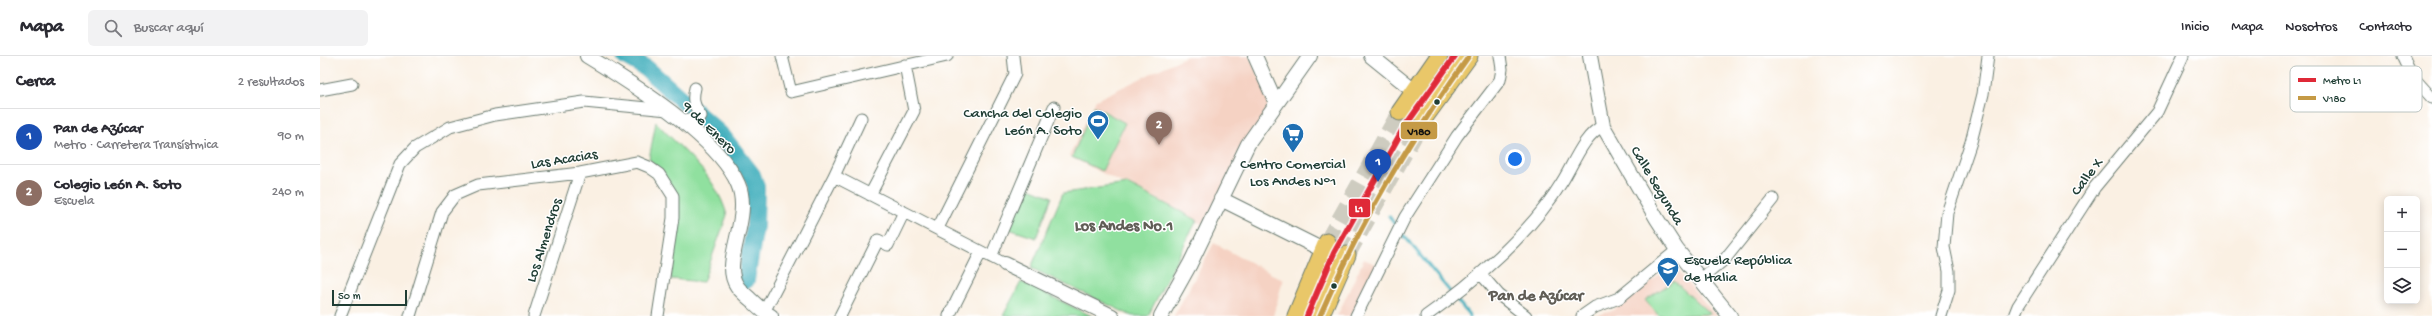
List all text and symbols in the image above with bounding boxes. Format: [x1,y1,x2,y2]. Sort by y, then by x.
search box [88,10,368,46]
text: Mapa [20,16,64,39]
icon: search [102,17,124,39]
text: Buscar aquí [134,19,204,37]
text: Inicio [2181,19,2209,36]
text: Mapa [2231,19,2263,36]
text: Nosotros [2285,19,2337,36]
text: Contacto [2359,19,2412,36]
legend [2290,66,2422,112]
text: Cerca [16,72,55,92]
text: 2 resultados [238,75,304,90]
text: Metro L1 [2323,76,2361,88]
text: V180 [2322,94,2346,106]
street label: 9 de Enero [677,97,740,159]
unlabelled marker [1432,97,1442,107]
place label: Cancha del Colegio León A. Soto [963,105,1082,140]
sports icon: Cancha del Colegio León A. Soto [1085,108,1111,141]
pin: 2 [1146,112,1172,145]
text: Pan de Azúcar [54,120,143,138]
supermarket icon: Centro Comercial Los Andes N°1 [1280,121,1306,154]
line badge: V180 [1400,121,1438,140]
text: V180 [1407,127,1431,139]
text: 1 [26,129,32,144]
text: 90 m [278,129,304,144]
text: Metro · Carretera Transístmica [54,138,218,153]
street label: Calle Segunda [1626,143,1687,229]
street label: Las Acacias [530,146,599,174]
pin: 1 [1365,149,1391,182]
your location [1505,149,1525,169]
street label: Calle X [2068,154,2108,200]
place label: Centro Comercial Los Andes N°1 [1240,156,1346,191]
text: Colegio León A. Soto [54,176,182,194]
text: 2 [26,185,32,200]
text: 240 m [272,185,304,200]
text: Escuela [54,194,94,209]
street label: Los Almendros [523,196,567,285]
map controls [2384,196,2420,304]
button: + [2384,196,2420,232]
line badge: L1 [1348,198,1371,218]
text: L1 [1355,204,1363,216]
district label: Los Andes No.1 [1075,218,1173,237]
button: − [2384,232,2420,268]
place label: Escuela República de Italia [1684,252,1793,287]
school or university icon: Escuela República de Italia [1655,255,1681,288]
button: layers [2384,268,2420,304]
unlabelled marker [1329,281,1339,291]
scale bar [332,288,407,307]
district label: Pan de Azúcar [1488,288,1586,307]
text: 50 m [338,291,360,303]

